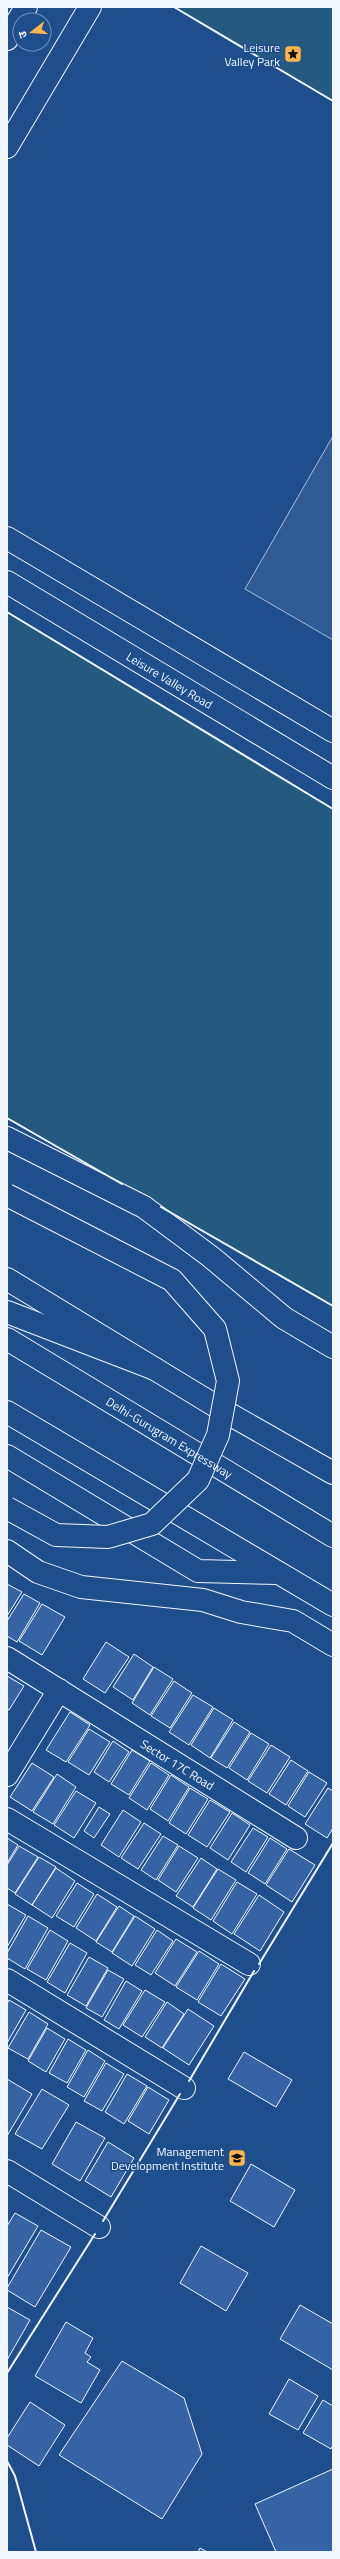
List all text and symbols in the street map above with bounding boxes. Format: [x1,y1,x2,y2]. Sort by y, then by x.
north arrow [12,12,52,52]
text: उ [14,29,31,40]
place label: Leisure Valley Park [224,38,280,71]
place icon: Leisure Valley Park [283,44,303,64]
street label: Leisure Valley Road [123,647,217,713]
street label: Delhi-Gurugram Expressway [103,1392,237,1483]
street label: Sector 17C Road [137,1734,218,1794]
place label: Management Development Institute [111,2142,225,2175]
school or university icon: Management Development Institute [227,2148,247,2168]

